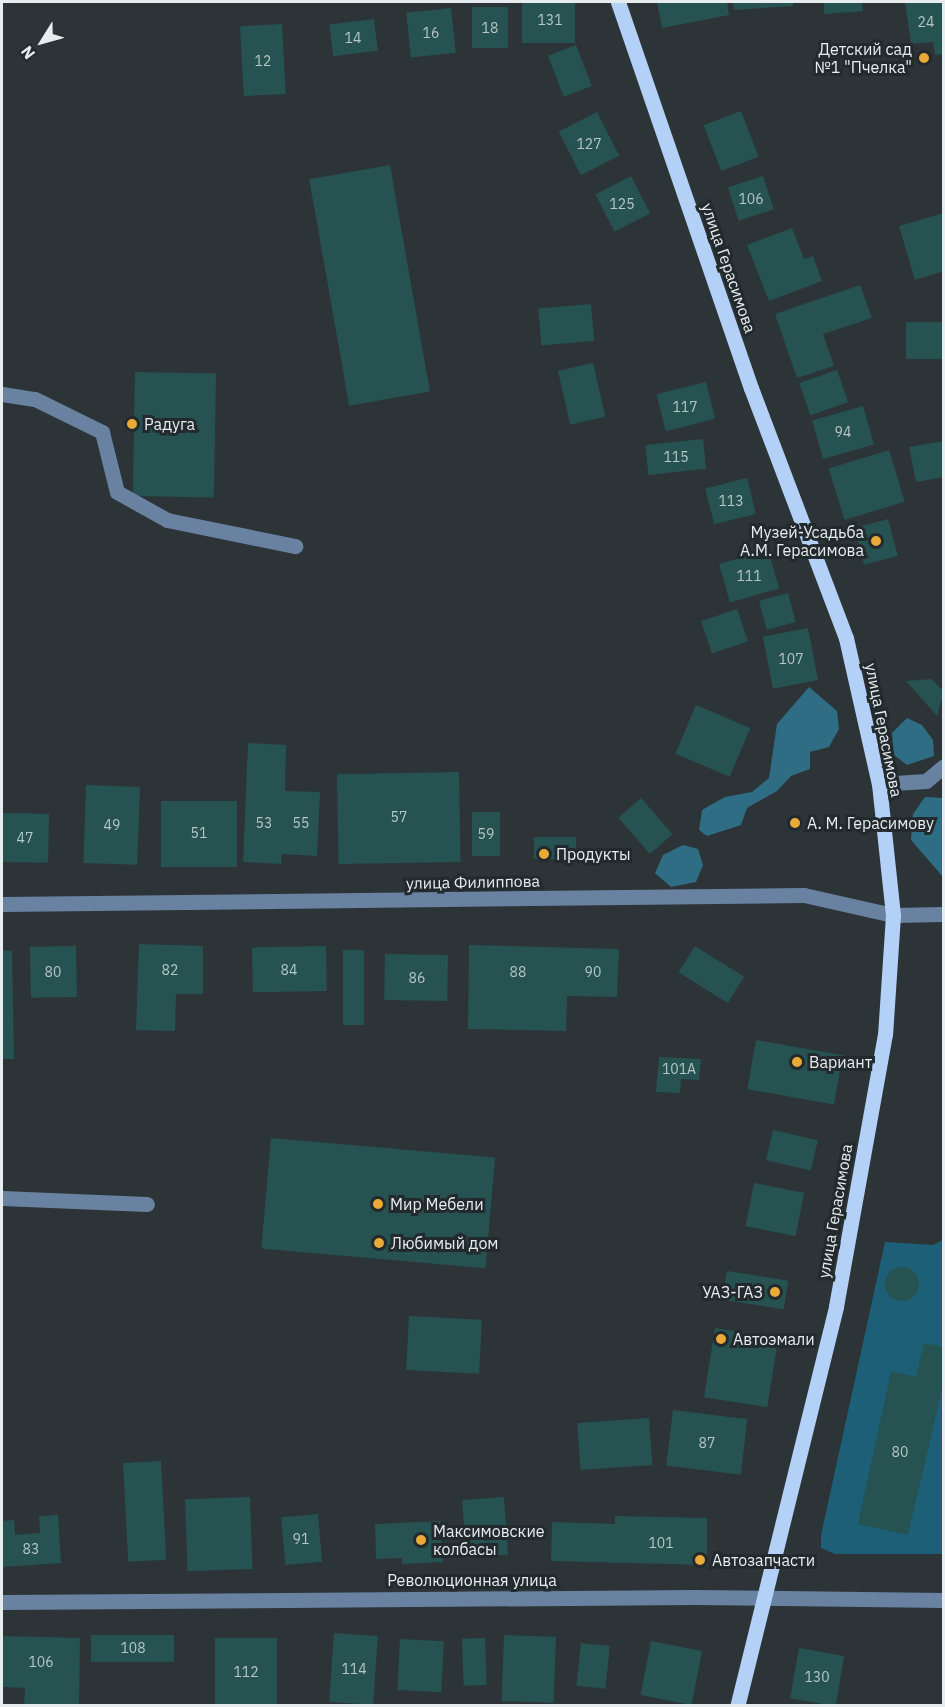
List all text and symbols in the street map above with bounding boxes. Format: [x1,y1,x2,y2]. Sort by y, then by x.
north arrow [12,12,72,72]
house number: 131 [537,12,563,28]
house number: 24 [918,14,934,30]
house number: 18 [482,20,498,36]
house number: 16 [423,25,439,41]
house number: 14 [345,30,361,46]
place label: Детский сад №1 "Пчелка" [814,39,912,77]
text: N [16,42,39,63]
marker: Детский сад №1 "Пчелка" [917,51,931,65]
house number: 12 [255,53,271,69]
house number: 127 [576,136,602,152]
house number: 106 [738,191,764,207]
house number: 125 [609,196,635,212]
street label: улица Герасимова [698,201,760,335]
house number: 117 [672,399,698,415]
place label: Радуга [144,414,195,434]
marker: Радуга [125,417,139,431]
house number: 94 [835,424,851,440]
house number: 115 [663,449,689,465]
house number: 113 [718,493,744,509]
place label: Музей-Усадьба А.М. Герасимова [740,522,864,560]
marker: Музей-Усадьба А.М. Герасимова [869,534,883,548]
house number: 111 [736,568,762,584]
house number: 107 [778,651,804,667]
street label: улица Герасимова [862,661,906,799]
house number: 57 [391,809,407,825]
place label: А. М. Герасимову [807,813,934,833]
house number: 53 [256,815,272,831]
house number: 55 [293,815,309,831]
marker: А. М. Герасимову [788,816,802,830]
house number: 49 [104,817,120,833]
house number: 51 [191,825,207,841]
house number: 59 [478,826,494,842]
house number: 47 [17,830,33,846]
place label: Продукты [556,844,631,864]
marker: Продукты [537,847,551,861]
street label: улица Филиппова [406,871,540,893]
house number: 82 [162,962,178,978]
house number: 84 [281,962,297,978]
house number: 80 [45,964,61,980]
house number: 88 [510,964,526,980]
house number: 90 [585,964,601,980]
house number: 86 [409,970,425,986]
place label: Вариант [809,1052,872,1072]
marker: Вариант [790,1055,804,1069]
house number: 101А [662,1061,696,1077]
street label: улица Герасимова [814,1142,856,1280]
place label: Мир Мебели [390,1194,484,1214]
marker: Мир Мебели [371,1197,385,1211]
place label: Любимый дом [391,1233,499,1253]
marker: Любимый дом [372,1236,386,1250]
place label: УАЗ-ГАЗ [702,1282,763,1302]
marker: УАЗ-ГАЗ [768,1285,782,1299]
place label: Автоэмали [733,1329,815,1349]
marker: Автоэмали [714,1332,728,1346]
house number: 87 [699,1435,715,1451]
house number: 80 [892,1444,908,1460]
place label: Максимовские колбасы [433,1521,545,1559]
house number: 91 [293,1531,309,1547]
marker: Максимовские колбасы [414,1533,428,1547]
house number: 101 [648,1535,674,1551]
house number: 83 [23,1541,39,1557]
place label: Автозапчасти [712,1550,815,1570]
marker: Автозапчасти [693,1553,707,1567]
street label: Революционная улица [387,1570,557,1590]
house number: 108 [120,1640,146,1656]
house number: 106 [28,1654,54,1670]
house number: 114 [341,1661,367,1677]
house number: 112 [233,1664,259,1680]
house number: 130 [804,1669,830,1685]

